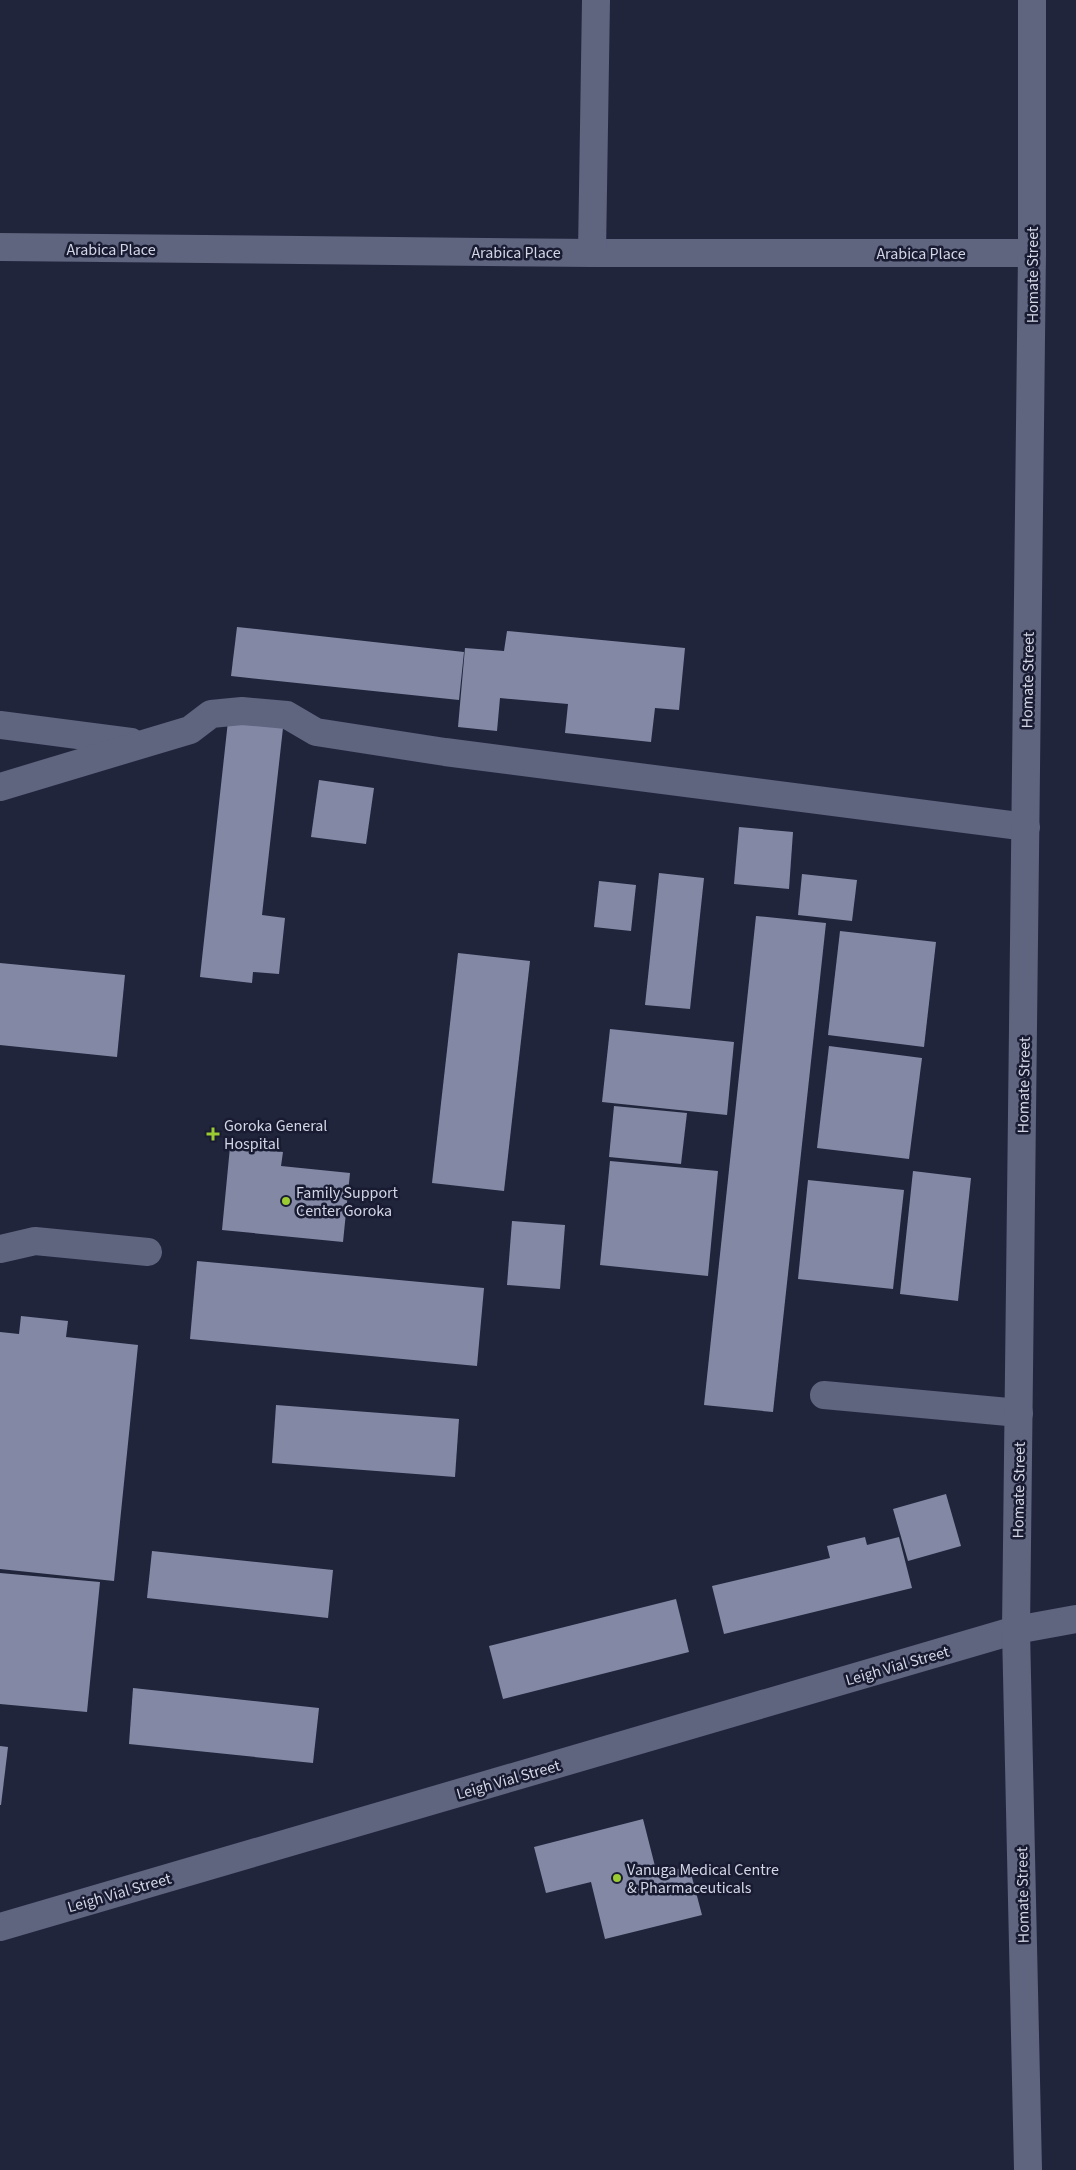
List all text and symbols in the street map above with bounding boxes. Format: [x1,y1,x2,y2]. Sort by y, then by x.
street label: Homate Street [1022,226,1044,323]
street label: Arabica Place [66,239,156,261]
street label: Arabica Place [471,242,561,264]
street label: Arabica Place [876,243,966,265]
street label: Homate Street [1016,631,1040,729]
street label: Homate Street [1012,1036,1036,1134]
place label: Goroka General Hospital [224,1115,327,1155]
marker: Goroka General Hospital [206,1127,220,1141]
place label: Family Support Center Goroka [296,1182,399,1222]
marker: Family Support Center Goroka [280,1195,292,1207]
street label: Homate Street [1007,1441,1031,1539]
street label: Leigh Vial Street [843,1640,952,1691]
street label: Leigh Vial Street [454,1754,563,1805]
street label: Homate Street [1011,1846,1035,1943]
place label: Vanuga Medical Centre & Pharmaceuticals [627,1859,779,1899]
street label: Leigh Vial Street [65,1867,174,1918]
marker: Vanuga Medical Centre & Pharmaceuticals [611,1872,623,1884]

